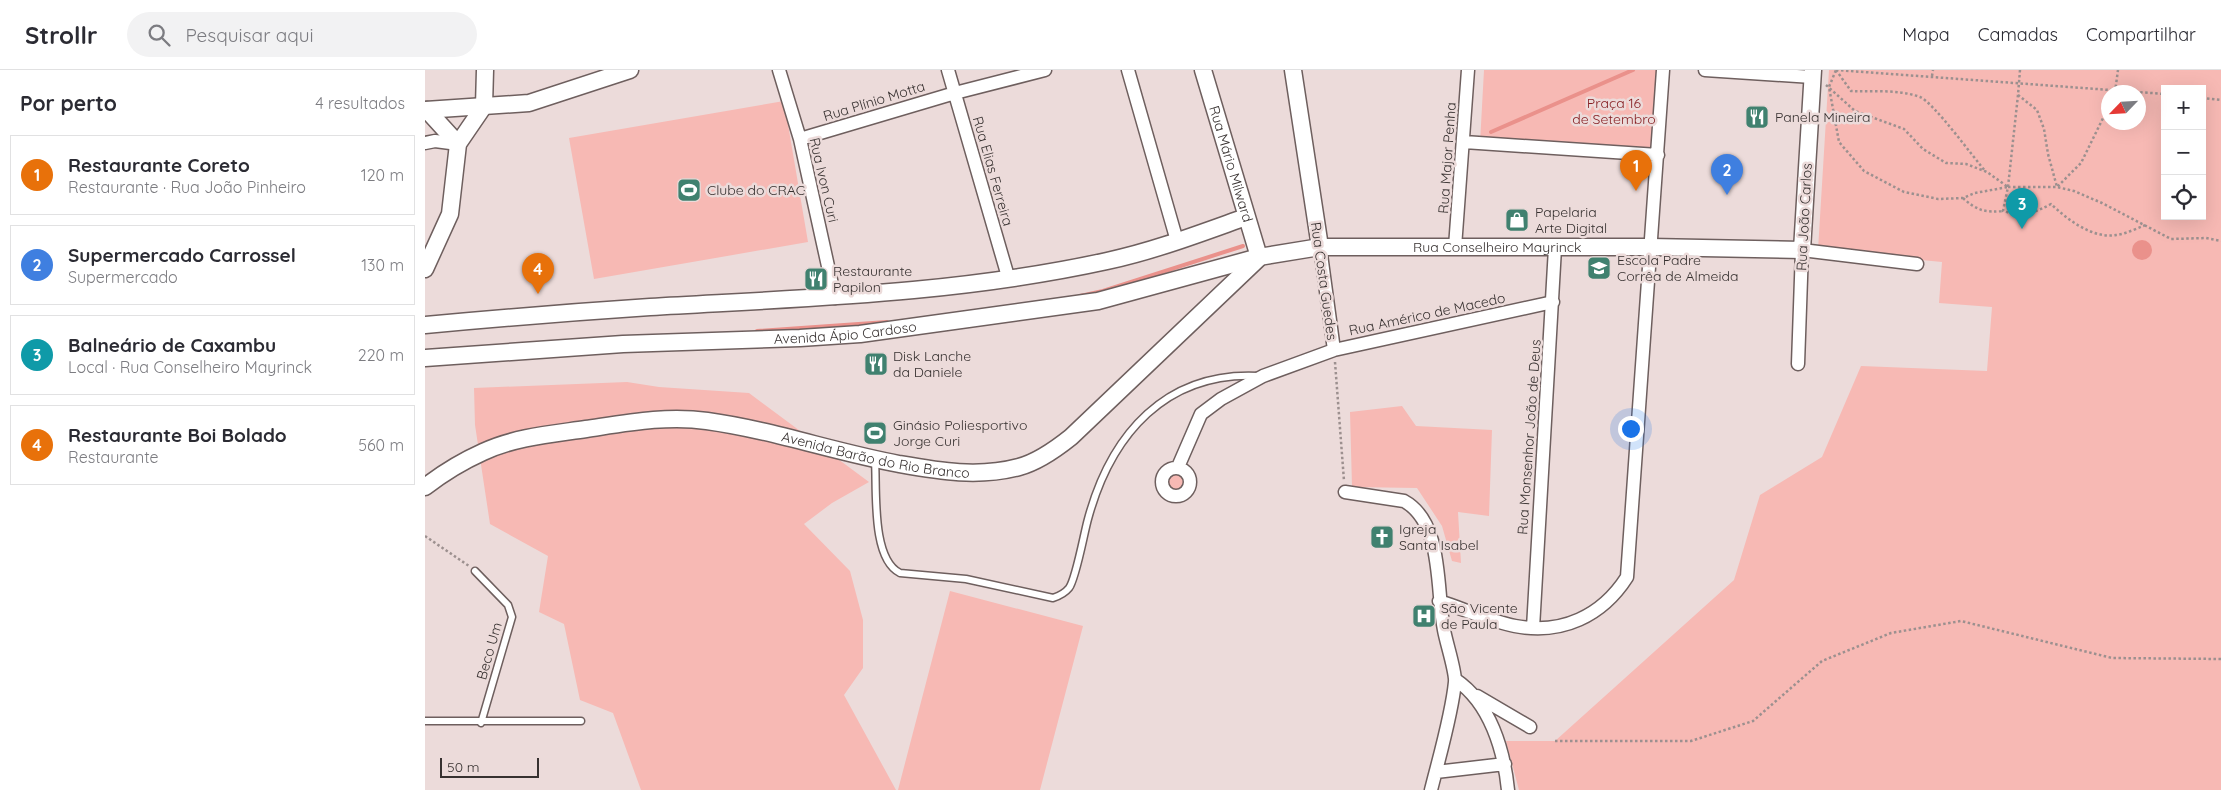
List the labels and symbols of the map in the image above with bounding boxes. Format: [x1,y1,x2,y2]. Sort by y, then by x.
street label: Rua Plínio Motta [821,77,927,125]
north arrow [2101,85,2146,130]
park label: Praça 16 de Setembro [1572,94,1656,128]
street label: Rua Major Penha [1434,102,1460,214]
street label: Rua Mário Milward [1205,104,1257,224]
restaurant icon: Panela Mineira [1744,104,1770,130]
place label: Panela Mineira [1775,108,1871,126]
street label: Rua Elias Ferreira [969,114,1017,228]
street label: Rua Ivon Curi [806,136,842,224]
pin: 1 [1620,150,1652,191]
pin: 2 [1711,154,1743,195]
street label: Rua João Carlos [1792,163,1816,271]
sports icon: Clube do CRAC [676,177,702,203]
place label: Clube do CRAC [707,181,805,199]
pin: 3 [2006,188,2038,229]
place label: Papelaria Arte Digital [1535,203,1607,237]
shop icon: Papelaria Arte Digital [1504,207,1530,233]
street label: Rua Costa Guedes [1307,221,1341,341]
street label: Rua Conselheiro Mayrinck [1413,238,1582,256]
place label: Escola Padre Corrêa de Almeida [1617,251,1738,285]
pin: 4 [522,253,554,294]
school or university icon: Escola Padre Corrêa de Almeida [1586,255,1612,281]
place label: Restaurante Papilon [833,262,912,296]
restaurant icon: Restaurante Papilon [803,266,829,292]
street label: Rua Américo de Macedo [1347,289,1507,339]
street label: Avenida Ápio Cardoso [773,317,918,348]
street label: Rua Monsenhor João de Deus [1513,339,1545,535]
place label: Disk Lanche da Daniele [893,347,971,381]
restaurant icon: Disk Lanche da Daniele [863,351,889,377]
place label: Ginásio Poliesportivo Jorge Curi [893,416,1027,450]
your location [1618,416,1644,442]
sports icon: Ginásio Poliesportivo Jorge Curi [862,420,888,446]
street label: Avenida Barão do Rio Branco [780,427,970,482]
place label: Igreja Santa Isabel [1399,520,1479,554]
church icon: Igreja Santa Isabel [1369,524,1395,550]
place label: São Vicente de Paula [1441,599,1518,633]
hospital icon: São Vicente de Paula [1411,603,1437,629]
street label: Beco Um [472,620,506,682]
scale bar [440,755,539,778]

